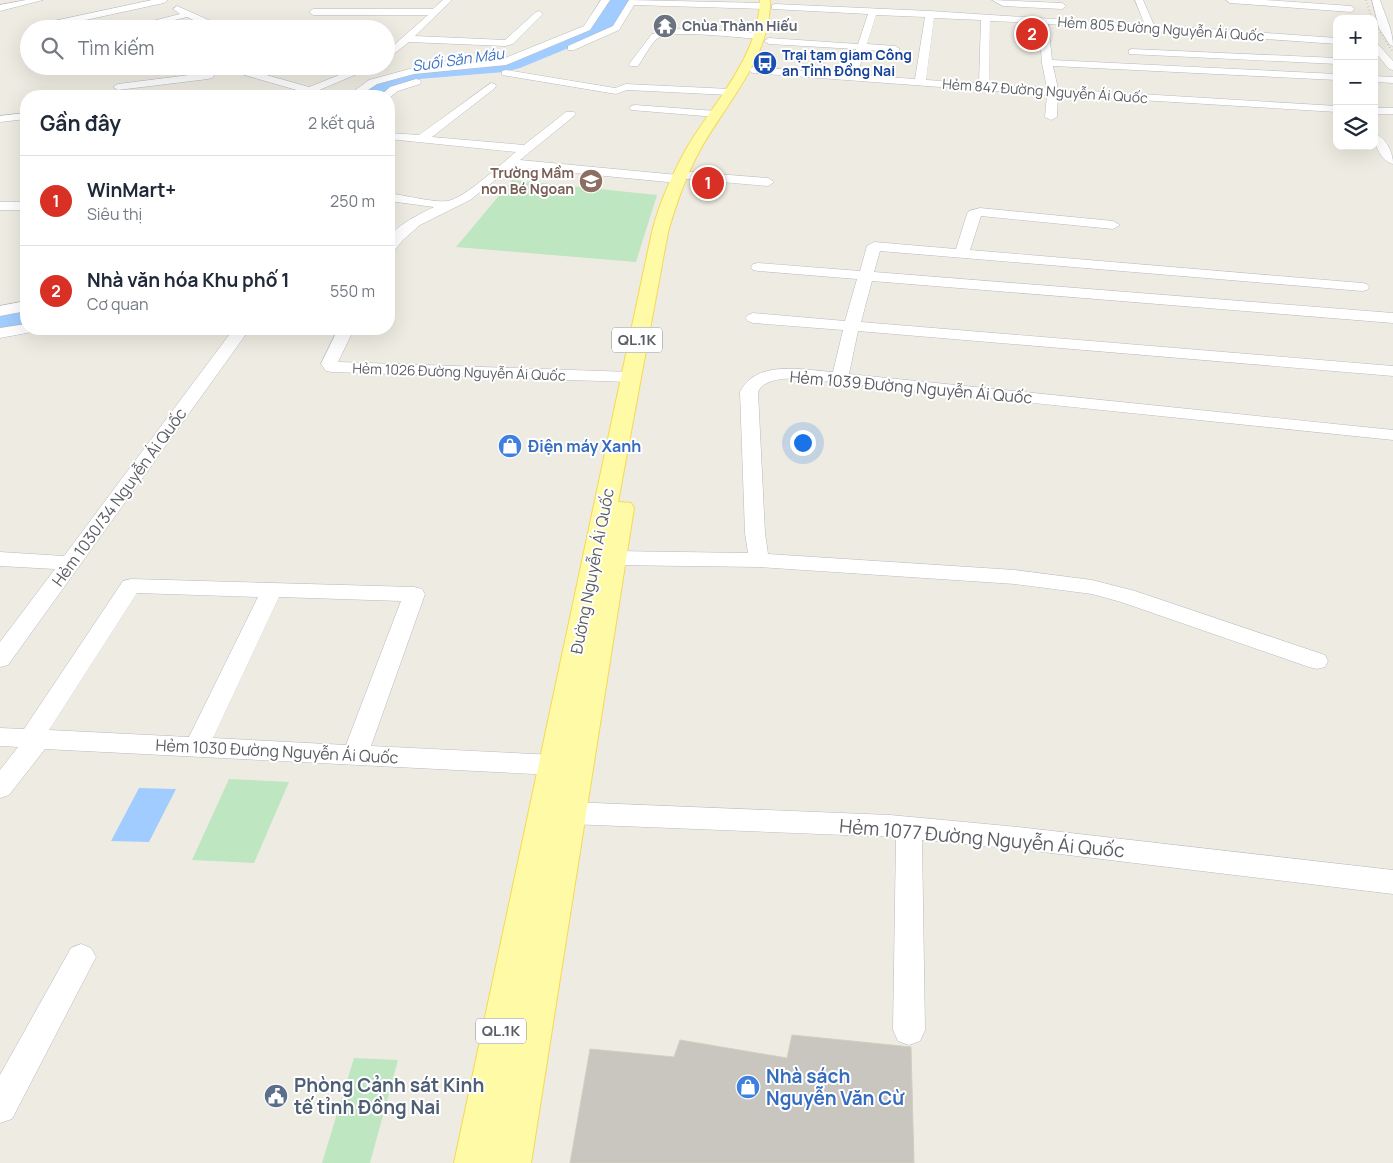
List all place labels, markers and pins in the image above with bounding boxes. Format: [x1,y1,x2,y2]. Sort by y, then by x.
temple icon: Chùa Thành Hiếu [652,13,678,39]
pin: 2 [1016,15,1048,53]
place label: Chùa Thành Hiếu [682,16,798,35]
place label: Trại tạm giam Công an Tỉnh Đồng Nai [782,45,912,80]
bus stop icon: Trại tạm giam Công an Tỉnh Đồng Nai [752,50,778,76]
place label: Trường Mầm non Bé Ngoan [481,163,574,198]
pin: 1 [692,164,724,202]
school or university icon: Trường Mầm non Bé Ngoan [578,168,604,194]
shop icon: Điện máy Xanh [497,433,523,459]
place label: Điện máy Xanh [528,435,641,457]
place label: Nhà sách Nguyễn Văn Cừ [766,1063,905,1111]
place label: Phòng Cảnh sát Kinh tế tỉnh Đồng Nai [294,1072,484,1120]
shop icon: Nhà sách Nguyễn Văn Cừ [735,1074,761,1100]
public building icon: Phòng Cảnh sát Kinh tế tỉnh Đồng Nai [263,1083,289,1109]

